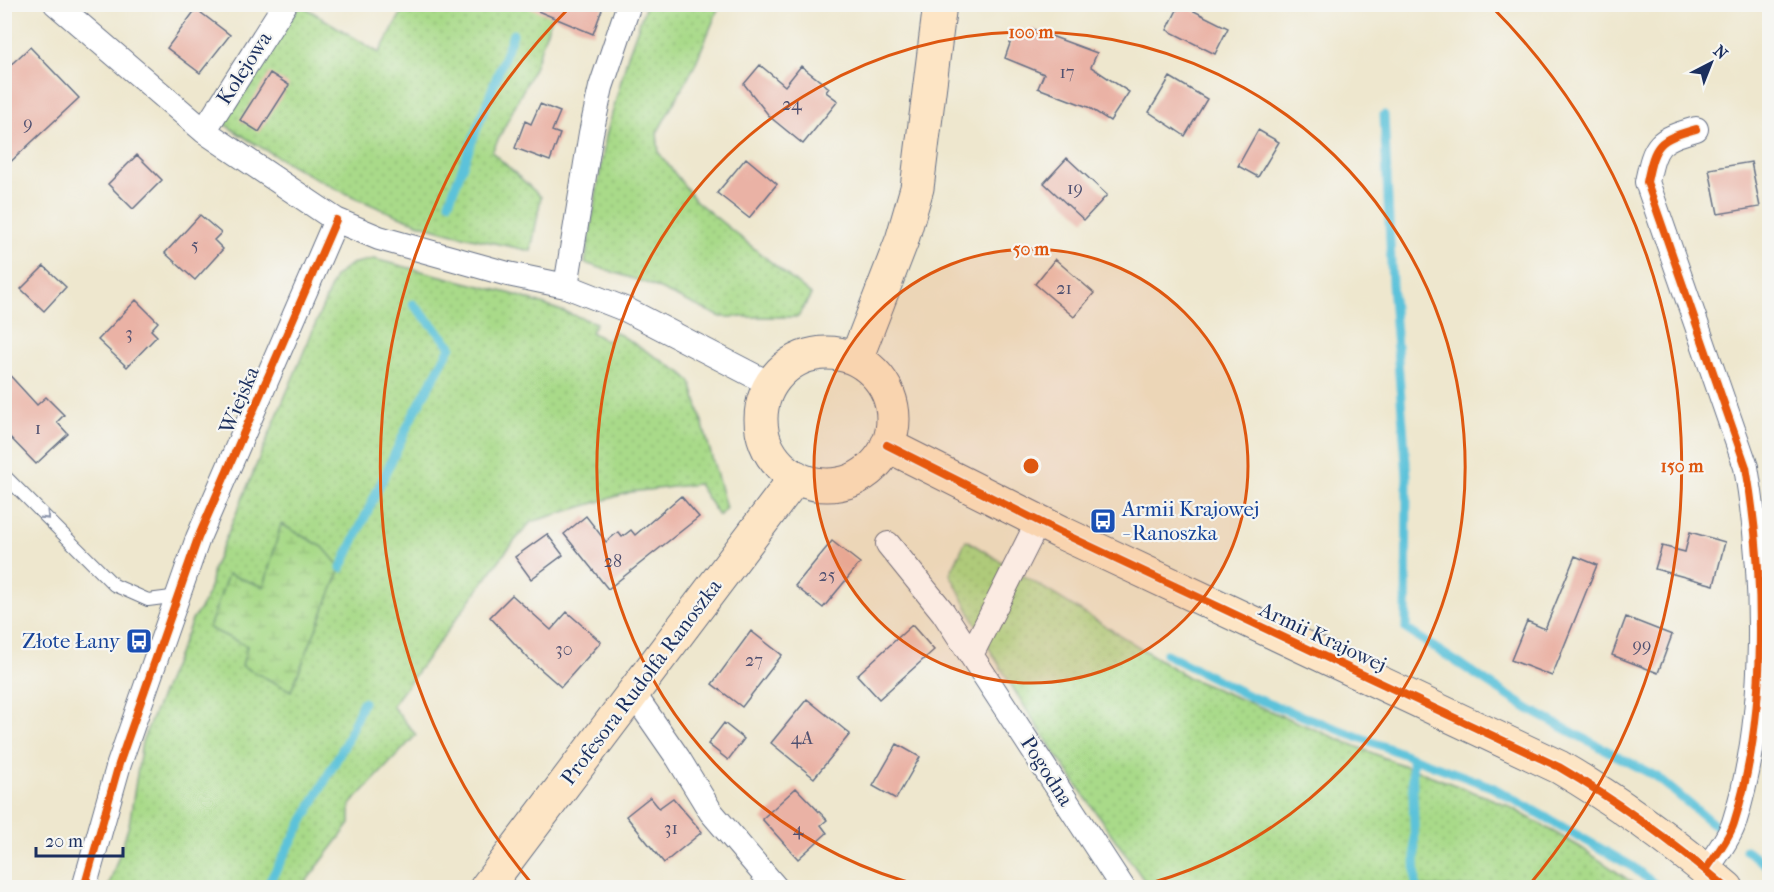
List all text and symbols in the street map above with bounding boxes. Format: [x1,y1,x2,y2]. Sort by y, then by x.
text: 100 m [1008,22,1055,43]
street label: Kolejowa [212,27,277,109]
north arrow [1681,33,1741,93]
text: N [1710,41,1732,64]
house number: 17 [1059,62,1075,83]
house number: 24 [782,94,802,115]
house number: 9 [23,113,33,134]
house number: 19 [1067,178,1083,199]
house number: 5 [191,235,199,256]
text: 50 m [1013,239,1050,260]
house number: 21 [1056,278,1072,299]
house number: 3 [125,323,133,344]
street label: Wiejska [214,363,264,438]
house number: 1 [35,418,41,439]
centre of rings [1021,456,1041,476]
text: 150 m [1661,456,1704,477]
place label: Armii Krajowej - Ranoszka [1121,497,1259,545]
bus stop icon: Armii Krajowej - Ranoszka [1088,506,1118,536]
one-way arrow [38,509,49,520]
house number: 28 [604,551,622,572]
house number: 25 [818,565,836,586]
street label: Profesora Rudolfa Ranoszka [556,574,726,790]
street label: Armii Krajowej [1255,597,1390,677]
bus stop icon: Złote Łany [124,626,154,656]
place label: Złote Łany [22,629,121,653]
house number: 99 [1633,635,1651,656]
house number: 30 [555,639,573,660]
house number: 27 [745,650,763,671]
house number: 4A [791,728,813,749]
street label: Pogodna [1016,732,1078,810]
house number: 31 [664,818,678,839]
house number: 4 [793,819,804,840]
scale bar [36,820,123,858]
text: 20 m [45,831,83,852]

